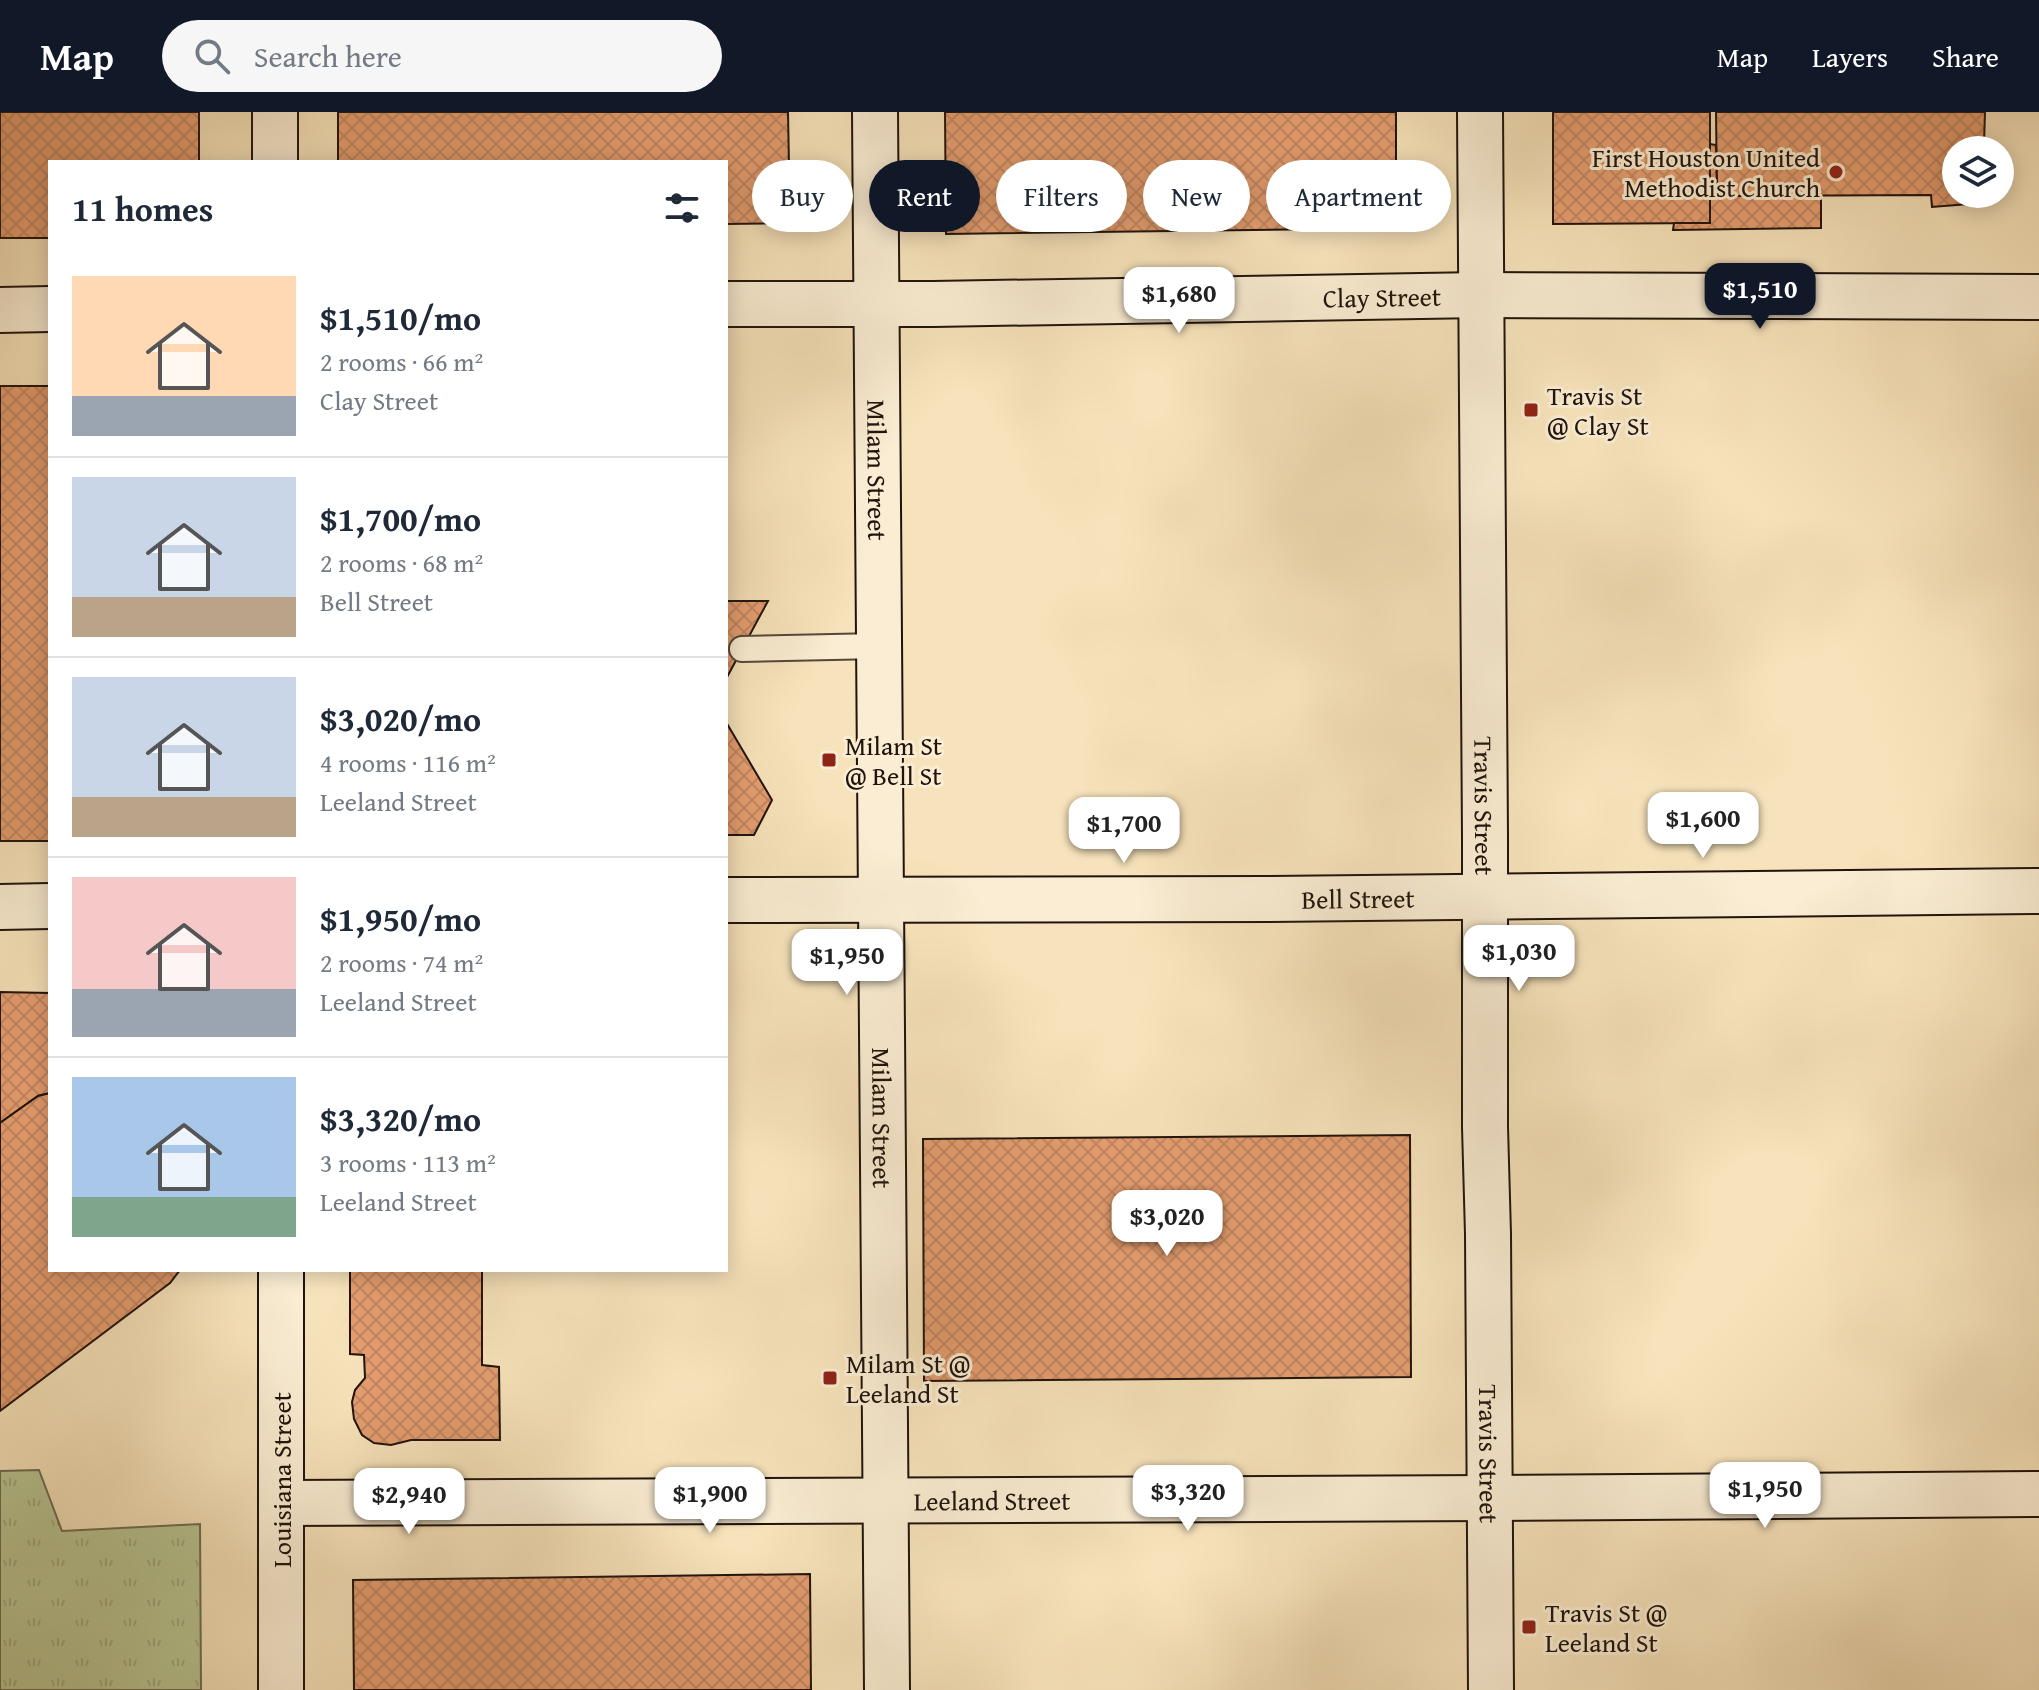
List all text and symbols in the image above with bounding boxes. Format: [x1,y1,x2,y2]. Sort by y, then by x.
search box [162,20,722,92]
text: Map [40,28,114,84]
icon: search [190,34,234,78]
text: Search here [254,34,402,78]
text: Map [1717,36,1768,77]
text: Layers [1812,36,1888,77]
text: Share [1932,36,1999,77]
map controls [1942,136,2014,208]
button: layers [1942,136,2014,208]
place label: First Houston United Methodist Church [1592,138,1820,207]
chip: Buy [752,160,853,232]
chip: Rent [869,160,980,232]
chip: Filters [996,160,1127,232]
chip: New [1143,160,1250,232]
chip: Apartment [1266,160,1451,232]
marker: First Houston United Methodist Church [1827,163,1845,181]
text: 11 homes [72,184,213,233]
icon: filters [660,186,704,230]
pin: $1,510 [1695,263,1825,331]
pin: $1,680 [1114,267,1244,335]
text: $1,510 [1723,269,1797,308]
text: $1,680 [1142,273,1216,312]
street label: Clay Street [1323,276,1441,317]
text: $1,510/mo [320,293,481,342]
icon: home [136,308,232,404]
text: 2 rooms · 66 m² [320,342,483,381]
place label: Travis St @ Clay St [1547,376,1649,445]
text: Clay Street [320,381,438,420]
street label: Milam Street [858,399,898,541]
marker: Travis St @ Clay St [1522,401,1540,419]
text: $1,700/mo [320,494,481,543]
icon: home [136,509,232,605]
text: 2 rooms · 68 m² [320,543,483,582]
text: Bell Street [320,582,433,621]
text: $3,020/mo [320,694,481,743]
icon: home [136,709,232,805]
place label: Milam St @ Bell St [845,726,942,795]
street label: Travis Street [1465,736,1505,876]
text: 4 rooms · 116 m² [320,743,496,782]
marker: Milam St @ Bell St [820,751,838,769]
text: Leeland Street [320,782,477,821]
pin: $1,600 [1638,792,1768,860]
pin: $1,700 [1059,797,1189,865]
text: $1,600 [1666,798,1740,837]
text: $1,700 [1087,803,1161,842]
street label: Bell Street [1301,878,1415,918]
text: $1,950/mo [320,894,481,943]
icon: home [136,909,232,1005]
pin: $1,030 [1454,925,1584,993]
pin: $1,950 [782,929,912,997]
text: $1,030 [1482,931,1556,970]
text: $1,950 [810,935,884,974]
text: 2 rooms · 74 m² [320,943,483,982]
text: Leeland Street [320,982,477,1021]
street label: Milam Street [863,1047,903,1189]
text: $3,320/mo [320,1094,481,1143]
icon: home [136,1109,232,1205]
text: 3 rooms · 113 m² [320,1143,496,1182]
text: Leeland Street [320,1182,477,1221]
pin: $3,020 [1102,1190,1232,1258]
text: $3,020 [1130,1196,1204,1235]
place label: Milam St @ Leeland St [846,1344,970,1413]
marker: Milam St @ Leeland St [821,1369,839,1387]
street label: Travis Street [1469,1384,1509,1524]
street label: Louisiana Street [262,1392,301,1568]
pin: $1,950 [1700,1462,1830,1530]
pin: $3,320 [1123,1465,1253,1533]
pin: $1,900 [645,1467,775,1535]
pin: $2,940 [344,1468,474,1536]
text: $1,950 [1728,1468,1802,1507]
text: $3,320 [1151,1471,1225,1510]
text: $1,900 [673,1473,747,1512]
text: $2,940 [372,1474,446,1513]
street label: Leeland Street [914,1480,1070,1520]
place label: Travis St @ Leeland St [1545,1593,1667,1662]
marker: Travis St @ Leeland St [1520,1618,1538,1636]

